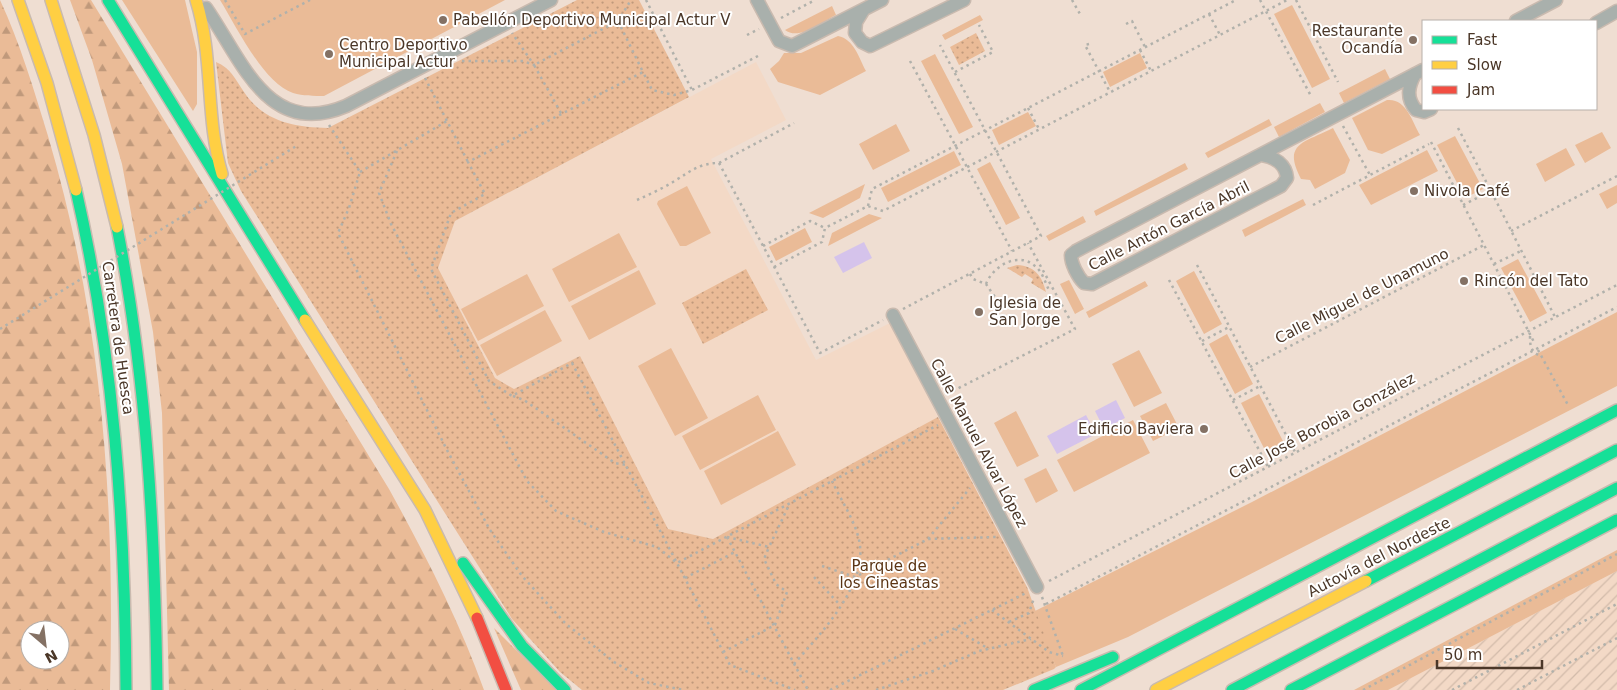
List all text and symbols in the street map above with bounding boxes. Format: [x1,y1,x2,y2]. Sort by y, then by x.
place label: Pabellón Deportivo Municipal Actur V [453,11,731,29]
marker: Pabellón Deportivo Municipal Actur V [437,14,449,26]
legend [1422,20,1597,110]
place label: Restaurante Ocandía [1312,22,1403,57]
text: Fast [1467,31,1497,49]
marker: Restaurante Ocandía [1407,34,1419,46]
place label: Centro Deportivo Municipal Actur [339,36,468,71]
marker: Centro Deportivo Municipal Actur [323,48,335,60]
text: Slow [1467,56,1502,74]
text: Jam [1466,81,1495,99]
street label: Calle Antón García Abril [1085,177,1253,275]
place label: Nivola Café [1424,182,1510,200]
marker: Nivola Café [1408,185,1420,197]
street label: Calle Miguel de Unamuno [1272,244,1452,348]
street label: Carretera de Huesca [98,260,138,416]
place label: Rincón del Tato [1474,272,1588,290]
marker: Rincón del Tato [1458,275,1470,287]
place label: Iglesia de San Jorge [989,294,1061,329]
marker: Iglesia de San Jorge [973,306,985,318]
street label: Calle Manuel Alvar López [927,355,1031,531]
street label: Calle José Borobia González [1226,369,1418,483]
place label: Edificio Baviera [1078,420,1194,438]
marker: Edificio Baviera [1198,423,1210,435]
street label: Autovía del Nordeste [1305,513,1453,601]
park label: Parque de los Cineastas [839,557,939,592]
north arrow [20,620,70,670]
scale bar [1437,638,1542,670]
text: 50 m [1444,646,1482,664]
text: N [42,647,60,666]

